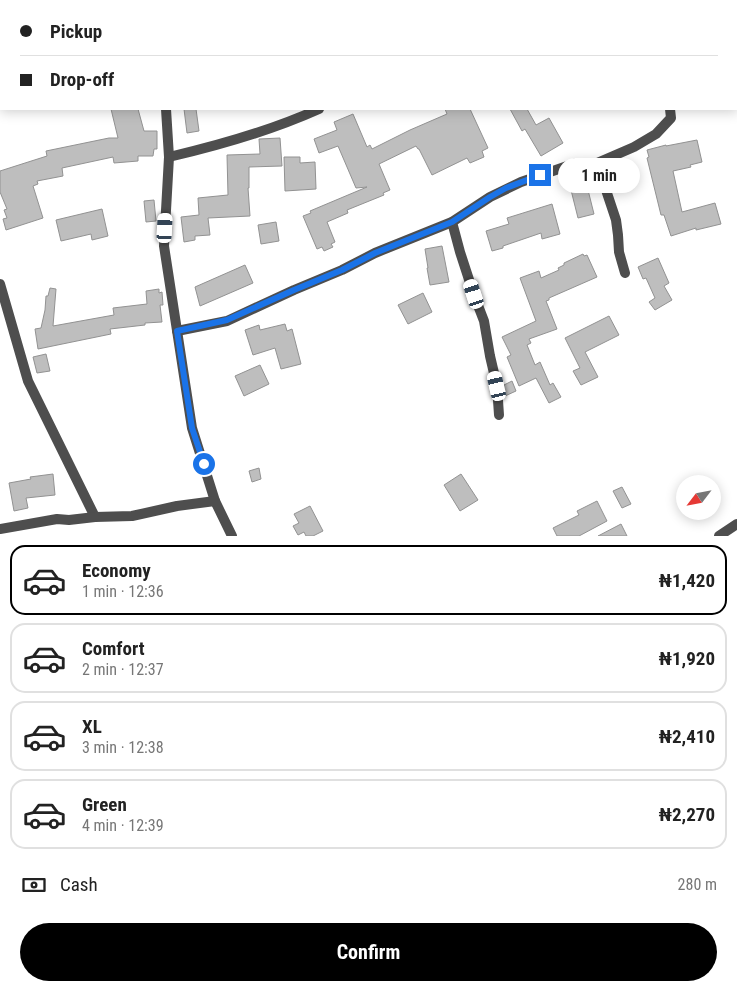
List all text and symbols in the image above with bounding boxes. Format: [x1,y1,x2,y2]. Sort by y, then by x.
text: Pickup [50,20,102,43]
text: Drop-off [50,68,114,91]
callout: 1 min [558,158,640,192]
route end [529,164,551,186]
text: 1 min [581,166,617,185]
car [156,213,173,243]
car [462,277,485,311]
car [486,370,507,402]
route start [193,453,215,475]
north arrow [676,475,721,520]
map controls [676,475,721,520]
icon: car [22,558,67,603]
text: Economy [82,559,151,582]
text: ₦1,420 [658,569,715,592]
text: 1 min · 12:36 [82,582,164,601]
icon: car [22,636,67,681]
text: Comfort [82,637,145,660]
text: ₦1,920 [658,647,715,670]
text: 2 min · 12:37 [82,660,164,679]
icon: car [22,714,67,759]
text: XL [82,715,102,738]
text: ₦2,410 [658,725,715,748]
text: 3 min · 12:38 [82,738,164,757]
icon: car [22,792,67,837]
text: Green [82,793,127,816]
text: ₦2,270 [658,803,715,826]
text: 4 min · 12:39 [82,816,164,835]
icon: cash [20,871,48,899]
text: Cash [60,873,98,896]
text: 280 m [678,875,717,894]
button: Confirm [20,923,717,981]

